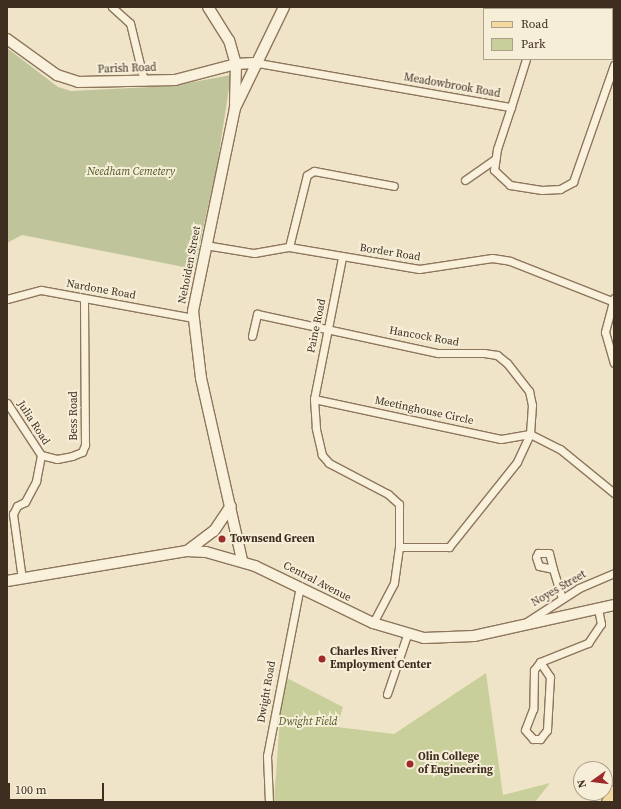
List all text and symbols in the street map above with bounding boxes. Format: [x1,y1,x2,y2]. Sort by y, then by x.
legend [483,8,613,60]
text: Road [521,16,548,32]
text: Park [521,36,546,52]
street label: Parish Road [97,61,157,77]
street label: Meadowbrook Road [403,71,501,101]
park label: Needham Cemetery [87,165,175,179]
street label: Nehoiden Street [176,225,204,305]
street label: Border Road [359,242,421,264]
street label: Nardone Road [65,277,137,303]
street label: Paine Road [305,298,329,354]
street label: Hancock Road [388,324,460,350]
street label: Bess Road [67,391,81,441]
street label: Meetinghouse Circle [373,394,475,428]
street label: Julia Road [14,399,52,447]
place label: Townsend Green [230,532,315,546]
marker: Townsend Green [217,534,227,544]
street label: Central Avenue [281,559,353,605]
street label: Noyes Street [529,568,589,610]
place label: Charles River Employment Center [330,646,431,672]
marker: Charles River Employment Center [317,654,327,664]
street label: Dwight Road [255,660,279,724]
park label: Dwight Field [278,715,338,729]
place label: Olin College of Engineering [418,751,493,777]
marker: Olin College of Engineering [405,759,415,769]
north arrow [573,761,613,801]
scale bar [10,775,106,801]
text: N [574,778,590,789]
text: 100 m [15,782,47,798]

